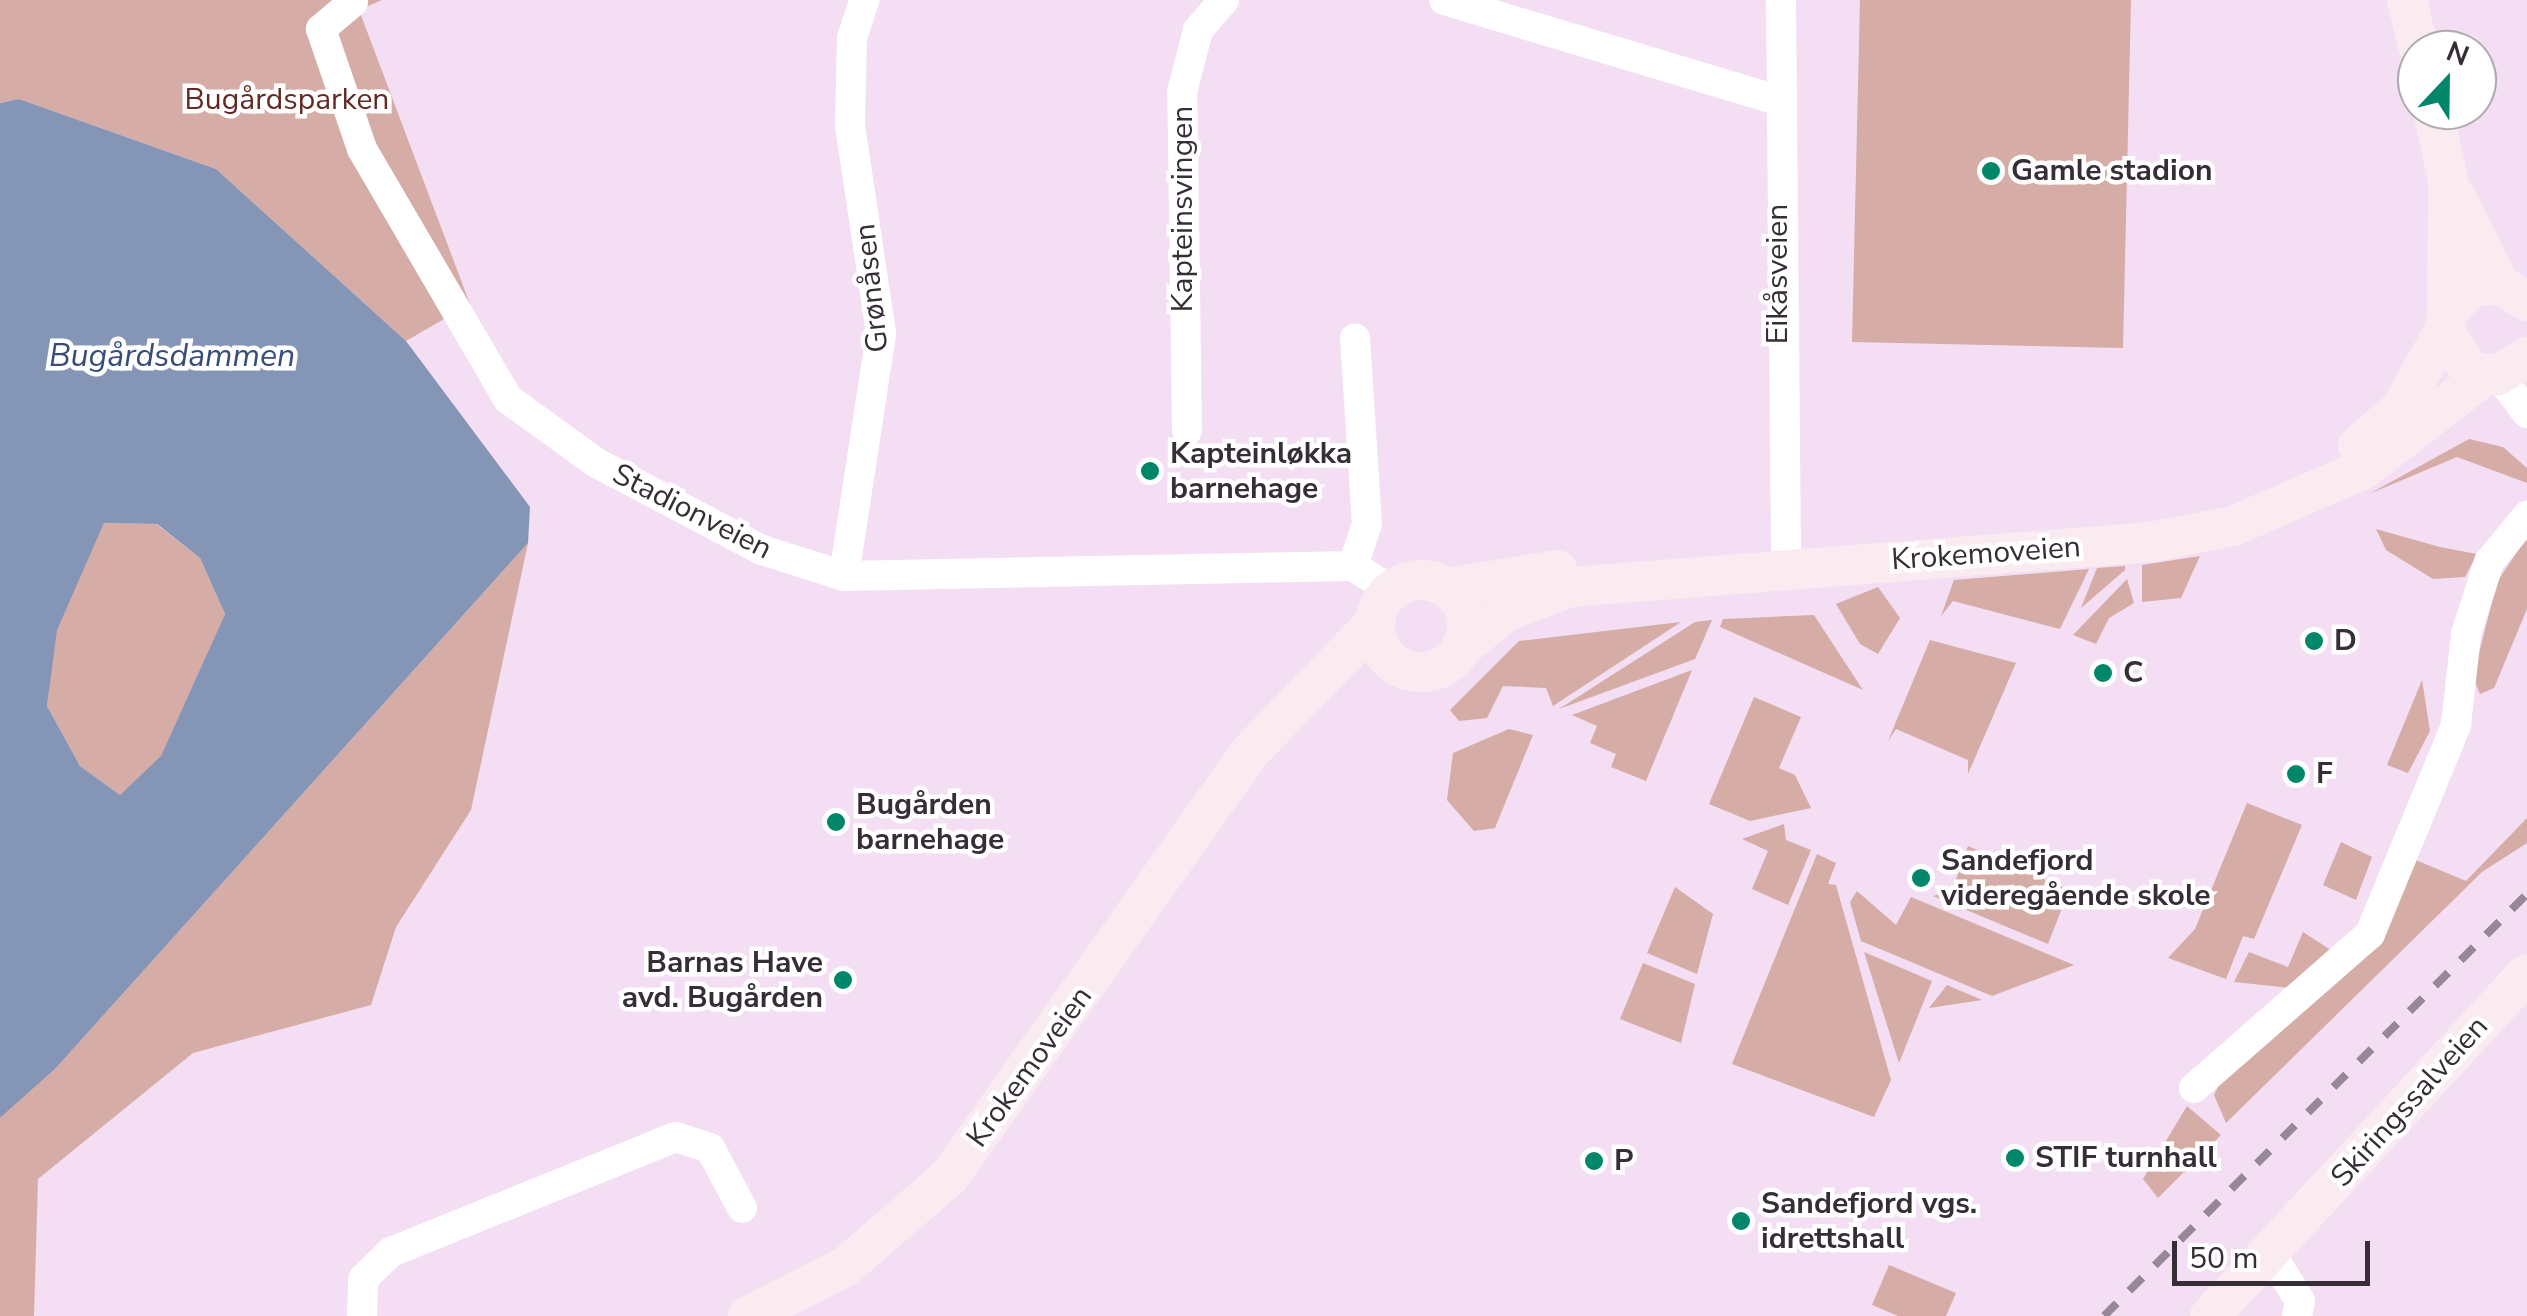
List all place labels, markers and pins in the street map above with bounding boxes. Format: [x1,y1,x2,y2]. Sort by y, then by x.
place label: Gamle stadion [2011,153,2212,189]
marker: Gamle stadion [1980,160,2002,182]
place label: Kapteinløkka barnehage [1170,436,1352,506]
marker: Kapteinløkka barnehage [1139,460,1161,482]
place label: D [2334,623,2357,659]
marker: D [2303,630,2325,652]
place label: C [2123,655,2143,691]
marker: C [2092,662,2114,684]
place label: F [2316,756,2333,792]
marker: F [2285,763,2307,785]
place label: Bugården barnehage [856,787,1004,858]
marker: Bugården barnehage [825,811,847,833]
place label: Sandefjord videregående skole [1941,843,2211,914]
marker: Sandefjord videregående skole [1910,867,1932,889]
place label: Barnas Have avd. Bugården [622,945,823,1016]
marker: Barnas Have avd. Bugården [832,969,854,991]
place label: STIF turnhall [2035,1140,2217,1176]
place label: P [1614,1143,1634,1179]
marker: STIF turnhall [2004,1147,2026,1169]
marker: P [1583,1150,1605,1172]
place label: Sandefjord vgs. idrettshall [1761,1186,1977,1256]
marker: Sandefjord vgs. idrettshall [1730,1210,1752,1232]

